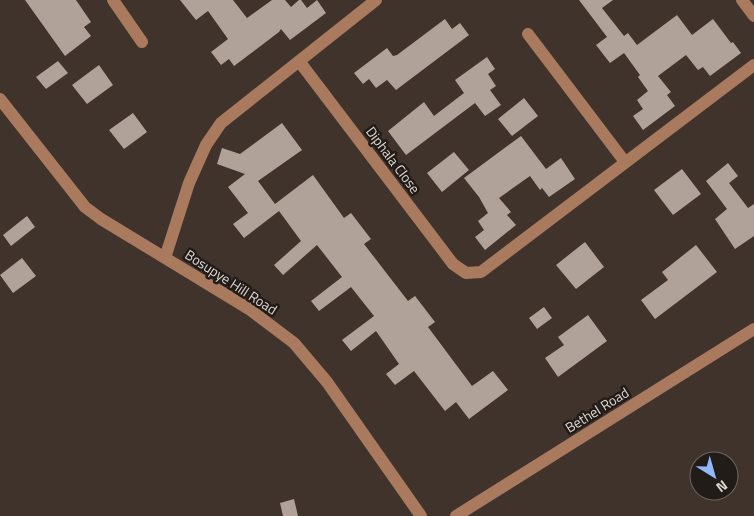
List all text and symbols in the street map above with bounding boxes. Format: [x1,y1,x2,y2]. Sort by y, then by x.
street label: Diphala Close [361,122,426,198]
street label: Bosupye Hill Road [181,244,282,319]
street label: Bethel Road [561,382,633,437]
north arrow [689,451,739,501]
text: N [712,475,732,498]

